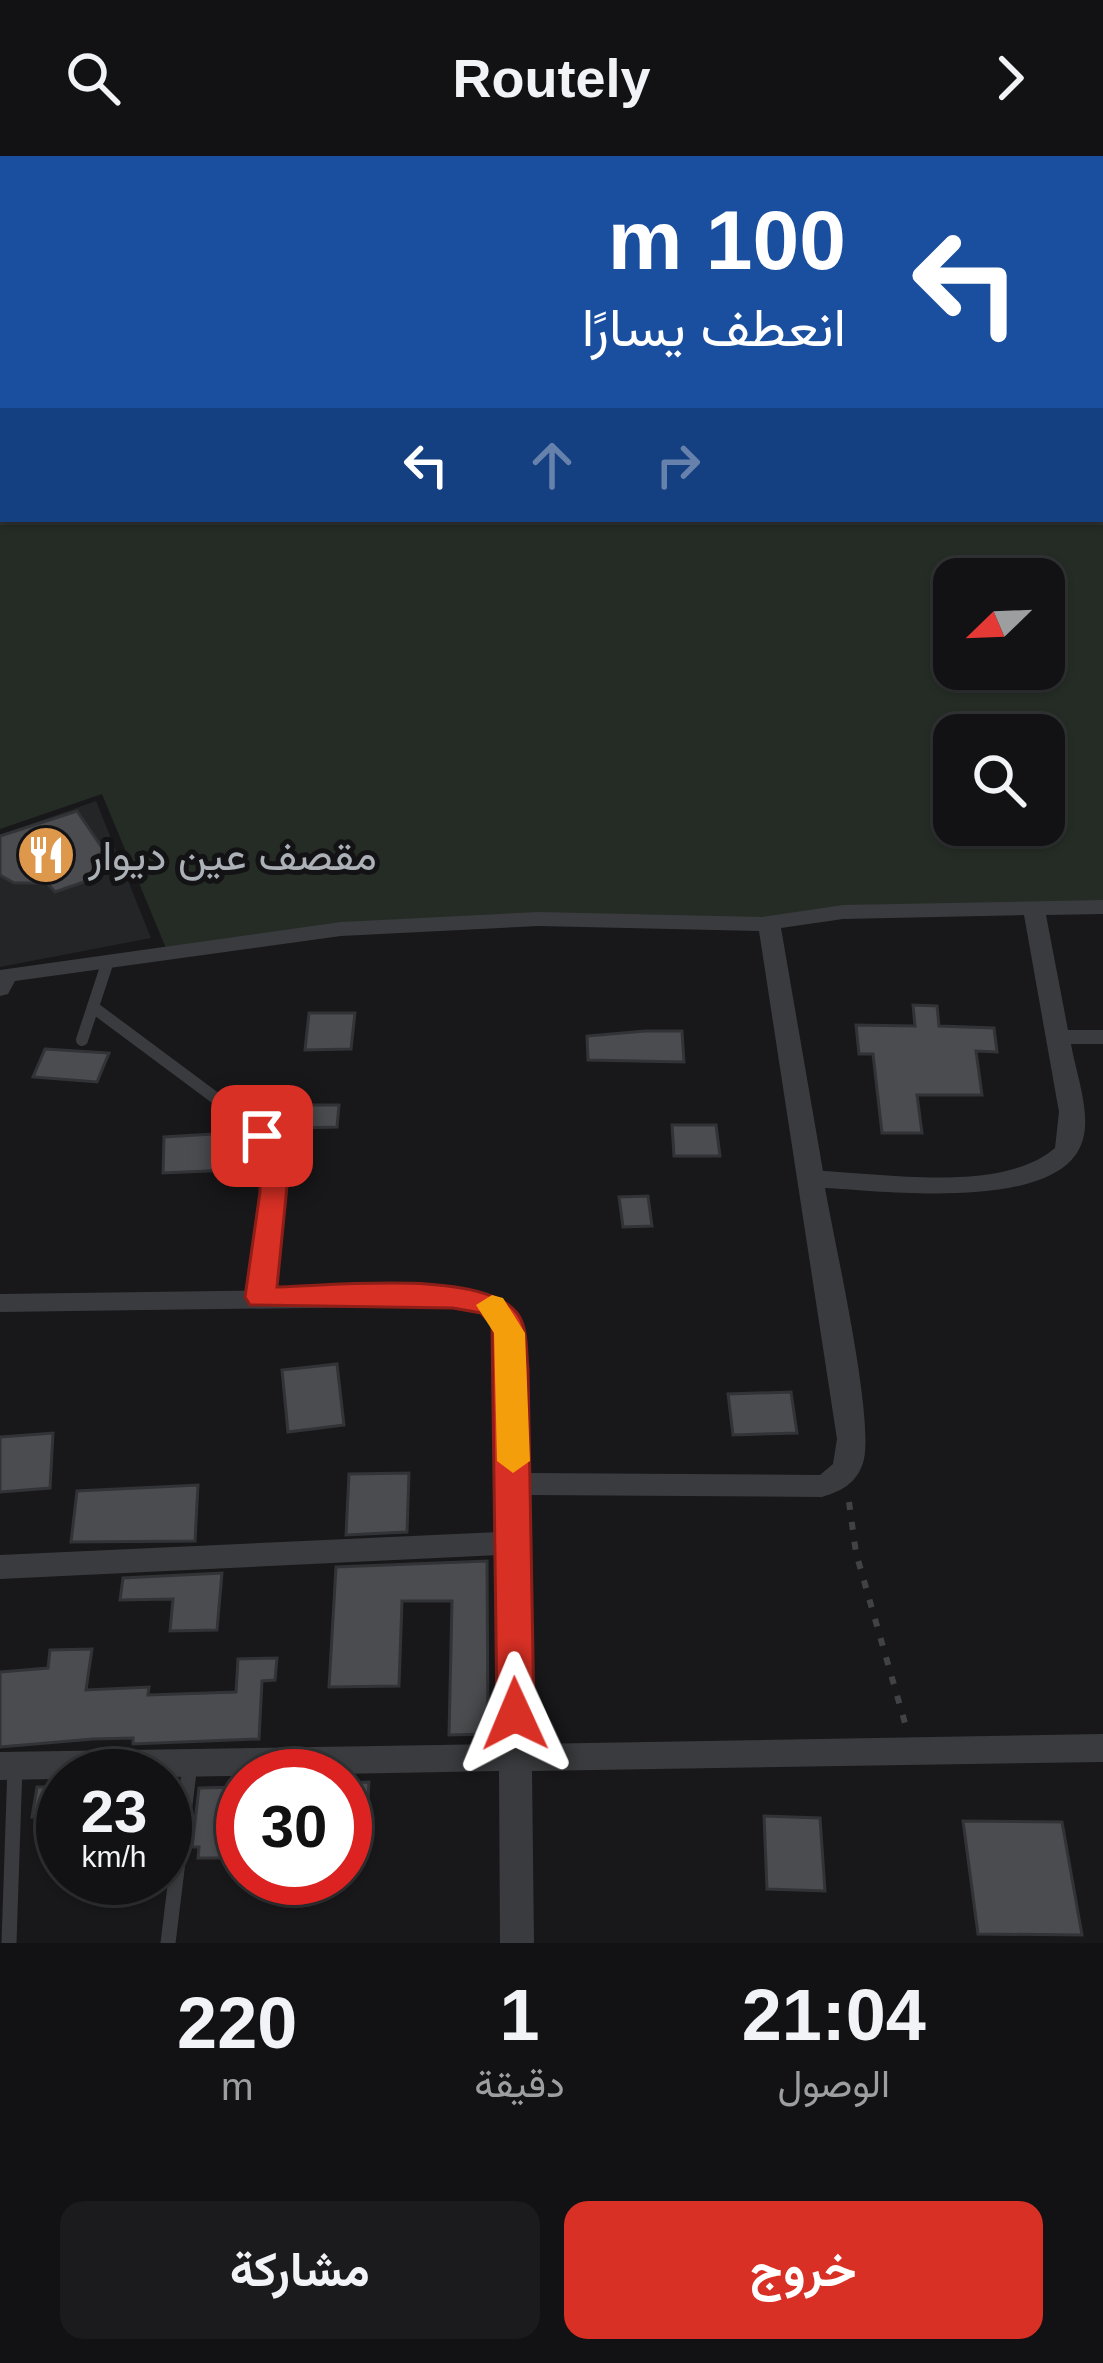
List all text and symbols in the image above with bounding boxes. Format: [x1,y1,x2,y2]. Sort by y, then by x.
icon: search [60,45,126,111]
icon: forward [977,45,1043,111]
text: Routely [452,48,651,108]
text: 100 m [608,193,846,287]
icon: left [888,204,1044,360]
text: انعطف يسارًا [582,297,846,357]
icon: left [393,432,459,498]
icon: ahead [519,432,585,498]
icon: right [645,432,711,498]
north arrow [933,558,1065,690]
map controls [933,558,1065,846]
button: search [933,714,1065,846]
restaurant icon: مقصف عين ديوار [15,824,77,886]
place label: مقصف عين ديوار [87,832,377,882]
pin [211,1085,313,1187]
icon: arrive [229,1103,295,1169]
position arrow [452,1651,578,1777]
speed limit sign: 30 [216,1749,372,1905]
text: 23 [81,1778,147,1845]
text: km/h [81,1840,147,1873]
text: 1 [499,1975,540,2055]
text: 21:04 [742,1975,926,2055]
text: 220 [177,1983,297,2063]
text: دقيقة [474,2062,565,2105]
text: الوصول [778,2062,890,2105]
text: m [221,2065,253,2108]
button: مشاركة [60,2201,540,2339]
button: خروج [564,2201,1043,2339]

